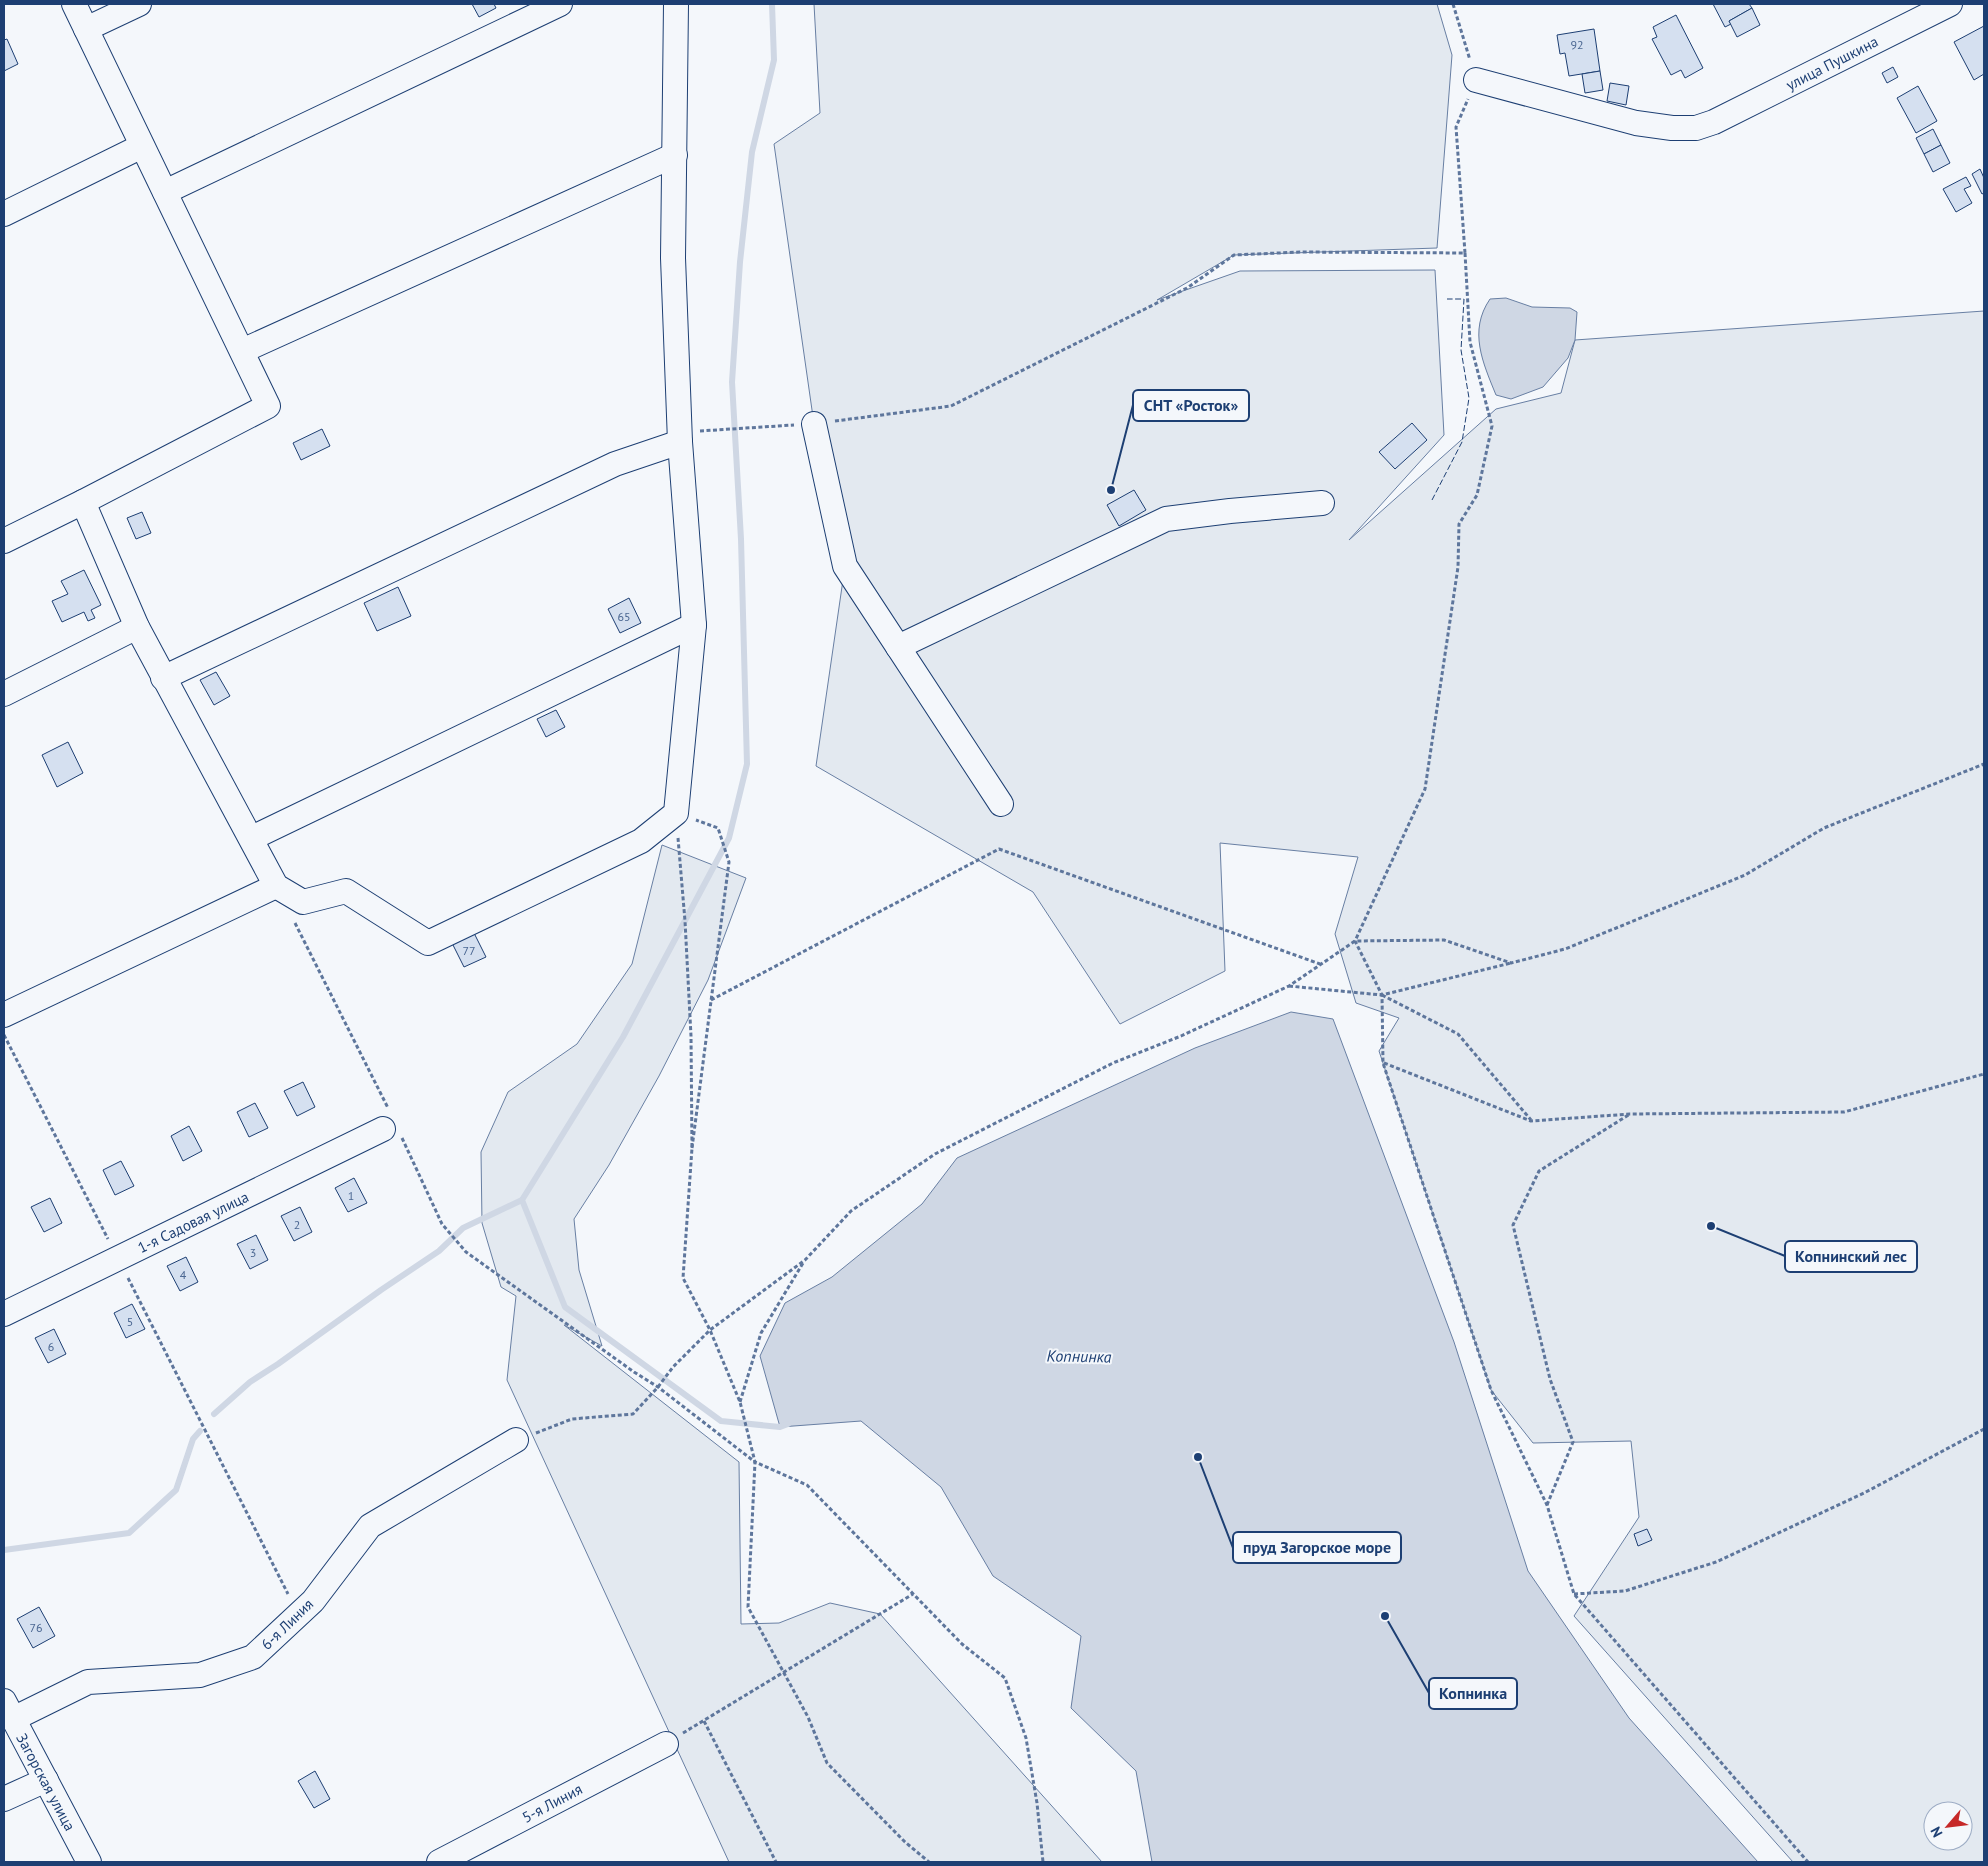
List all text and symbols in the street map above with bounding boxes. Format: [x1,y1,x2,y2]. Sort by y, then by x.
street label: улица Пушкина [1783,32,1881,94]
house number: 92 [1570,37,1584,52]
callout: СНТ «Росток» [1133,390,1249,421]
text: СНТ «Росток» [1144,395,1238,415]
house number: 65 [617,609,631,624]
house number: 77 [462,943,476,958]
street label: 1-я Садовая улица [134,1187,252,1257]
house number: 1 [348,1188,354,1203]
house number: 2 [294,1217,300,1232]
callout: Копнинский лес [1785,1241,1917,1272]
house number: 3 [250,1245,256,1260]
text: Копнинский лес [1795,1246,1907,1266]
house number: 4 [180,1267,187,1282]
house number: 5 [127,1314,133,1329]
house number: 6 [48,1339,54,1354]
water label: Копнинка [1046,1345,1112,1367]
callout: пруд Загорское море [1233,1532,1401,1563]
text: пруд Загорское море [1243,1537,1391,1557]
street label: 6-я Линия [257,1594,317,1654]
house number: 76 [29,1620,43,1635]
callout: Копнинка [1429,1678,1517,1709]
text: Копнинка [1439,1683,1507,1703]
street label: Загорская улица [12,1730,80,1834]
street label: 5-я Линия [519,1779,585,1827]
north arrow [1923,1801,1973,1851]
text: N [1926,1824,1947,1840]

